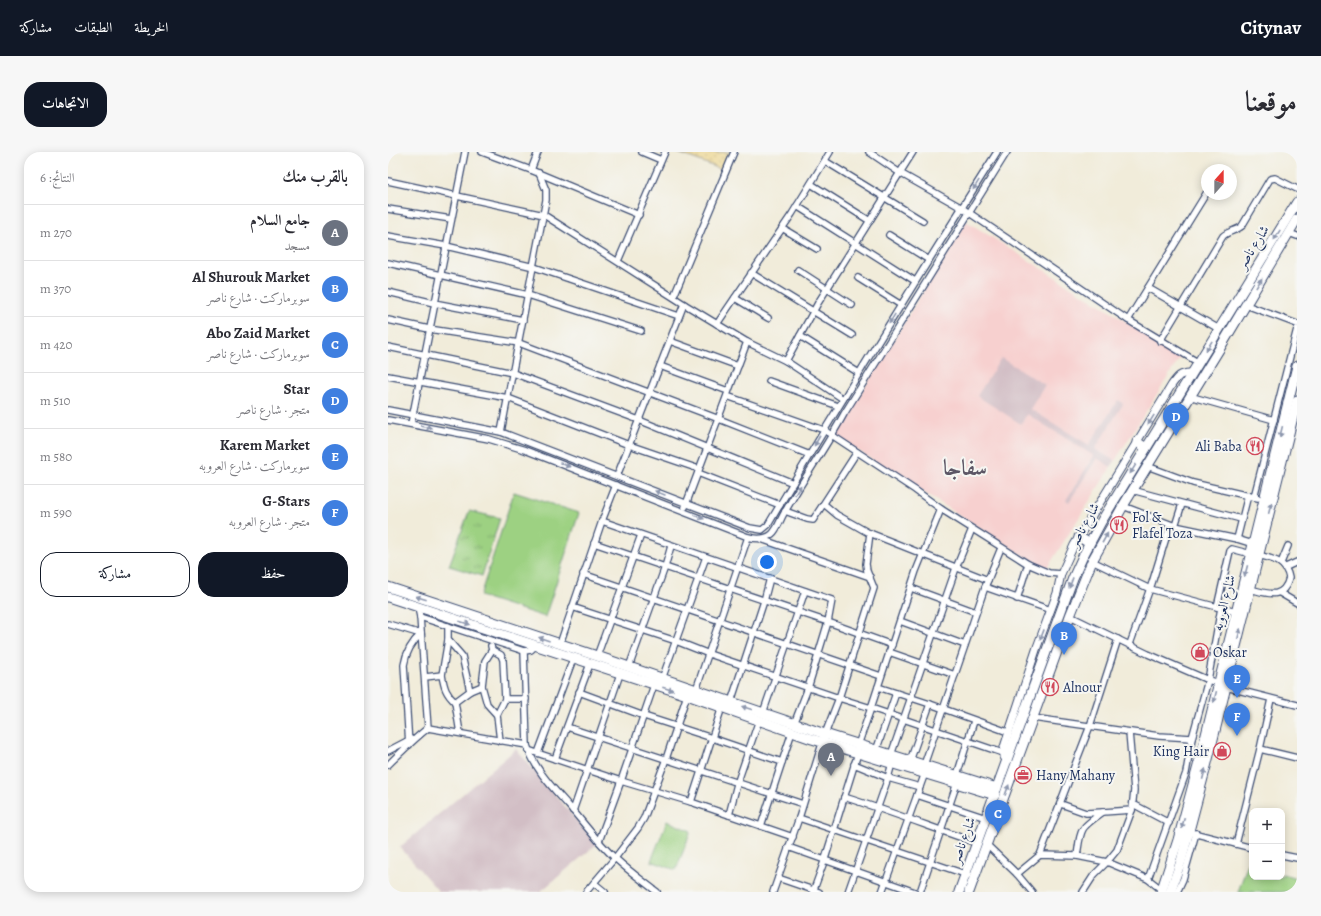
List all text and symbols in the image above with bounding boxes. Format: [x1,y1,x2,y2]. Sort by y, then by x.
text: Citynav [1240,15,1301,41]
text: مشاركة [20,18,52,37]
text: الطبقات [74,18,112,37]
text: الخريطة [134,18,168,37]
button: الاتجاهات [24,82,107,127]
text: موقعنا [1245,83,1297,121]
north arrow [1201,164,1237,200]
text: بالقرب منك [282,165,348,188]
text: النتائج: 6 [40,169,75,186]
one-way arrow [973,179,980,191]
text: جامع السلام [250,210,310,230]
street label: شارع ناصر [1231,222,1276,275]
text: 270 m [40,224,72,241]
text: A [331,224,339,241]
one-way arrow [1273,229,1280,241]
text: مسجد [284,237,310,254]
text: Al Shurouk Market [192,267,310,287]
one-way arrow [1255,277,1262,289]
text: 370 m [40,280,71,297]
text: B [331,280,339,297]
text: سوبرماركت · شارع ناصر [207,289,310,306]
one-way arrow [889,313,896,325]
text: Abo Zaid Market [207,323,310,343]
text: 420 m [40,336,72,353]
text: C [331,336,339,353]
one-way arrow [1205,341,1213,351]
text: سوبرماركت · شارع ناصر [207,345,310,362]
text: Star [284,379,310,399]
text: 510 m [40,392,70,409]
text: D [330,392,340,409]
text: متجر · شارع ناصر [237,401,310,418]
pin: D [1163,403,1189,436]
one-way arrow [1147,414,1154,426]
one-way arrow [420,425,432,431]
one-way arrow [1278,426,1284,438]
text: Karem Market [220,435,310,455]
one-way arrow [814,436,821,447]
restaurant icon: Ali Baba [1245,436,1265,456]
place label: Ali Baba [1194,437,1242,456]
text: 580 m [40,448,72,465]
text: E [331,448,339,465]
district label: سفاجا [943,453,987,483]
text: سوبرماركت · شارع العروبه [199,457,310,474]
one-way arrow [559,463,571,469]
one-way arrow [1130,463,1137,475]
one-way arrow [795,484,802,495]
one-way arrow [653,490,665,496]
text: G-Stars [262,491,310,511]
street label: شارع ناصر [1063,499,1106,553]
one-way arrow [1267,502,1273,514]
text: 590 m [40,504,72,521]
text: F [332,504,338,521]
place label: Fol & Flafel Toza [1132,508,1193,543]
text: متجر · شارع العروبه [229,513,310,530]
one-way arrow [694,515,706,521]
restaurant icon: Fol & Flafel Toza [1109,515,1129,535]
one-way arrow [1101,533,1108,544]
button: مشاركة [40,552,190,597]
button: حفظ [198,552,348,597]
your location [757,552,777,572]
one-way arrow [1243,565,1249,577]
street label: شارع العروبه [1208,573,1242,634]
one-way arrow [1068,577,1074,589]
one-way arrow [415,595,427,601]
one-way arrow [459,620,471,626]
pin: B [1051,622,1077,655]
one-way arrow [1236,628,1242,640]
one-way arrow [1039,629,1045,641]
one-way arrow [538,636,550,642]
shop icon: Oskar [1190,642,1210,662]
place label: Oskar [1213,643,1248,662]
pin: E [1224,665,1250,698]
restaurant icon: Alnour [1040,677,1060,697]
place label: Alnour [1062,678,1103,697]
one-way arrow [663,686,675,692]
one-way arrow [1211,691,1217,704]
pin: F [1224,703,1250,736]
one-way arrow [741,704,753,710]
shop icon: King Hair [1212,741,1232,761]
place label: King Hair [1153,742,1210,761]
pin: A [818,743,844,776]
office icon: Hany Mahany [1013,765,1033,785]
place label: Hany Mahany [1036,766,1116,785]
one-way arrow [1201,768,1207,780]
one-way arrow [1004,783,1010,795]
pin: C [985,800,1011,833]
map controls [1249,808,1285,880]
button: + [1249,808,1285,844]
street label: شارع ناصر [945,814,982,868]
one-way arrow [1179,817,1185,830]
button: − [1249,844,1285,880]

